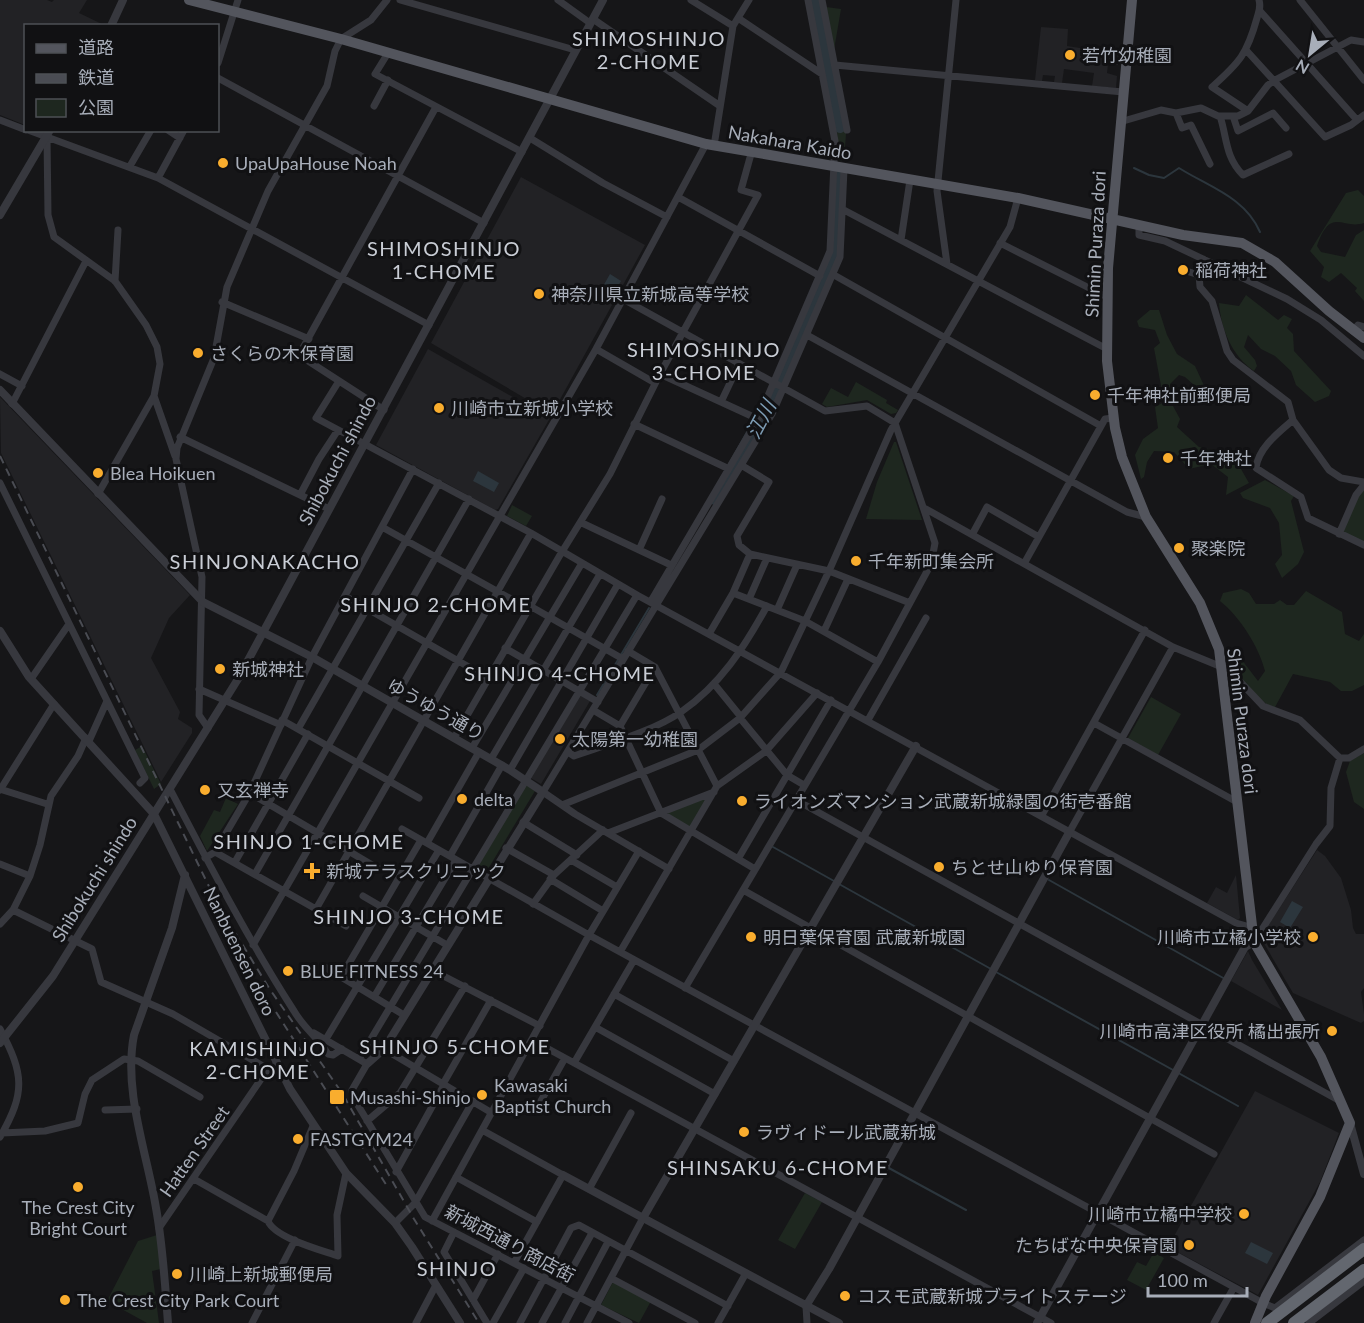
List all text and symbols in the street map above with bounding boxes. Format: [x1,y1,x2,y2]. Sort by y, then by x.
legend [24,24,219,132]
north arrow [1280,24,1340,84]
district label: SHIMOSHINJO 2-CHOME [572,26,726,73]
text: 道路 [78,36,114,58]
place label: 若竹幼稚園 [1082,44,1172,66]
marker: 若竹幼稚園 [1063,48,1077,62]
text: N [1292,56,1312,79]
text: 鉄道 [78,66,114,88]
text: 公園 [78,96,114,118]
street label: Nakahara Kaido [727,120,853,164]
place label: UpaUpaHouse Noah [235,152,397,174]
marker: UpaUpaHouse Noah [216,156,230,170]
street label: Shimin Puraza dori [1080,170,1110,318]
district label: SHIMOSHINJO 1-CHOME [367,236,521,283]
place label: 稲荷神社 [1195,259,1267,281]
marker: 稲荷神社 [1176,263,1190,277]
place label: 神奈川県立新城高等学校 [551,283,749,305]
marker: 神奈川県立新城高等学校 [532,287,546,301]
district label: SHIMOSHINJO 3-CHOME [627,337,781,384]
place label: さくらの木保育園 [210,342,354,364]
marker: さくらの木保育園 [191,346,205,360]
place label: 千年神社前郵便局 [1107,384,1251,406]
marker: 千年神社前郵便局 [1088,388,1102,402]
street label: Shibokuchi shindo [294,391,380,529]
water label: 江川 [740,394,781,442]
place label: 川崎市立新城小学校 [451,397,613,419]
marker: 川崎市立新城小学校 [432,401,446,415]
place label: 千年神社 [1180,447,1252,469]
marker: 千年神社 [1161,451,1175,465]
place label: Blea Hoikuen [110,462,215,484]
marker: Blea Hoikuen [91,466,105,480]
place label: 聚楽院 [1191,537,1245,559]
marker: 聚楽院 [1172,541,1186,555]
district label: SHINJONAKACHO [170,549,360,573]
place label: 千年新町集会所 [868,550,994,572]
marker: 千年新町集会所 [849,554,863,568]
district label: SHINJO 2-CHOME [340,592,532,616]
street label: Shimin Puraza dori [1223,647,1263,795]
place label: 新城神社 [232,658,304,680]
district label: SHINJO 4-CHOME [464,661,656,685]
marker: 新城神社 [213,662,227,676]
street label: ゆうゆう通り [383,673,489,745]
place label: 太陽第一幼稚園 [572,728,698,750]
marker: 太陽第一幼稚園 [553,732,567,746]
place label: 又玄禅寺 [217,779,289,801]
marker: 又玄禅寺 [198,783,212,797]
place label: delta [474,788,513,810]
place label: ライオンズマンション武蔵新城緑園の街壱番館 [754,790,1132,812]
marker: delta [455,792,469,806]
marker: ライオンズマンション武蔵新城緑園の街壱番館 [735,794,749,808]
street label: Shibokuchi shindo [47,812,141,946]
district label: SHINJO 1-CHOME [213,829,405,853]
place label: ちとせ山ゆり保育園 [951,856,1113,878]
place label: 新城テラスクリニック [326,860,506,882]
marker: ちとせ山ゆり保育園 [932,860,946,874]
marker: 新城テラスクリニック [303,862,321,880]
street label: Nanbuensen doro [199,883,281,1019]
district label: SHINJO 3-CHOME [313,904,505,928]
place label: 明日葉保育園 武蔵新城園 [763,926,966,948]
place label: 川崎市立橘小学校 [1157,926,1301,948]
marker: 明日葉保育園 武蔵新城園 [744,930,758,944]
marker: 川崎市立橘小学校 [1306,930,1320,944]
place label: BLUE FITNESS 24 [300,960,444,982]
marker: BLUE FITNESS 24 [281,964,295,978]
place label: 川崎市高津区役所 橘出張所 [1099,1020,1320,1042]
marker: 川崎市高津区役所 橘出張所 [1325,1024,1339,1038]
district label: SHINJO 5-CHOME [359,1034,551,1058]
district label: KAMISHINJO 2-CHOME [189,1036,327,1083]
place label: Kawasaki Baptist Church [494,1074,611,1117]
place label: Musashi-Shinjo [350,1086,471,1108]
marker: Musashi-Shinjo [328,1088,346,1106]
marker: Kawasaki Baptist Church [475,1088,489,1102]
street label: Hatten Street [155,1101,234,1201]
place label: ラヴィドール武蔵新城 [756,1121,936,1143]
marker: ラヴィドール武蔵新城 [737,1125,751,1139]
place label: FASTGYM24 [310,1128,413,1150]
marker: FASTGYM24 [291,1132,305,1146]
district label: SHINSAKU 6-CHOME [667,1155,889,1179]
marker: The Crest City Bright Court [71,1180,85,1194]
place label: The Crest City Bright Court [21,1196,135,1239]
street label: 新城西通り商店街 [441,1199,579,1287]
place label: 川崎市立橘中学校 [1088,1203,1232,1225]
marker: 川崎市立橘中学校 [1237,1207,1251,1221]
place label: たちばな中央保育園 [1015,1234,1177,1256]
marker: たちばな中央保育園 [1182,1238,1196,1252]
district label: SHINJO [417,1256,497,1280]
scale bar [1148,1260,1247,1298]
place label: 川崎上新城郵便局 [189,1263,333,1285]
marker: 川崎上新城郵便局 [170,1267,184,1281]
text: 100 m [1157,1269,1208,1291]
place label: コスモ武蔵新城ブライトステージ [857,1285,1127,1307]
place label: The Crest City Park Court [77,1289,280,1311]
marker: コスモ武蔵新城ブライトステージ [838,1289,852,1303]
marker: The Crest City Park Court [58,1293,72,1307]

